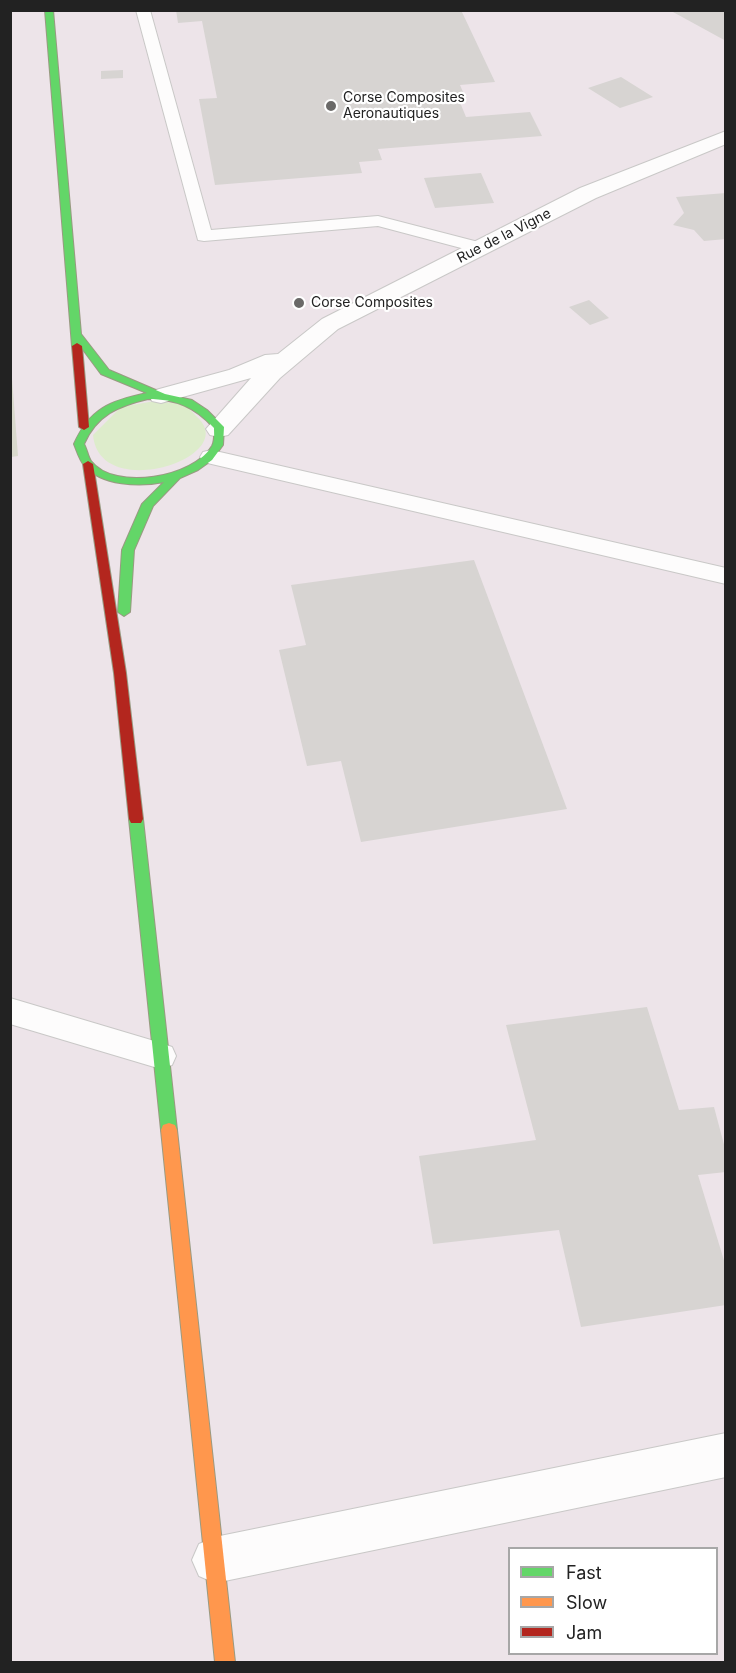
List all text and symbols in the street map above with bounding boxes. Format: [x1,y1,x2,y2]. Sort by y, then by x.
place label: Corse Composites Aeronautiques [343,90,465,122]
marker: Corse Composites Aeronautiques [324,99,338,113]
street label: Rue de la Vigne [454,205,554,267]
place label: Corse Composites [311,295,433,311]
marker: Corse Composites [292,296,306,310]
legend [508,1547,718,1655]
text: Fast [566,1562,602,1583]
text: Slow [566,1592,607,1613]
text: Jam [566,1622,602,1643]

